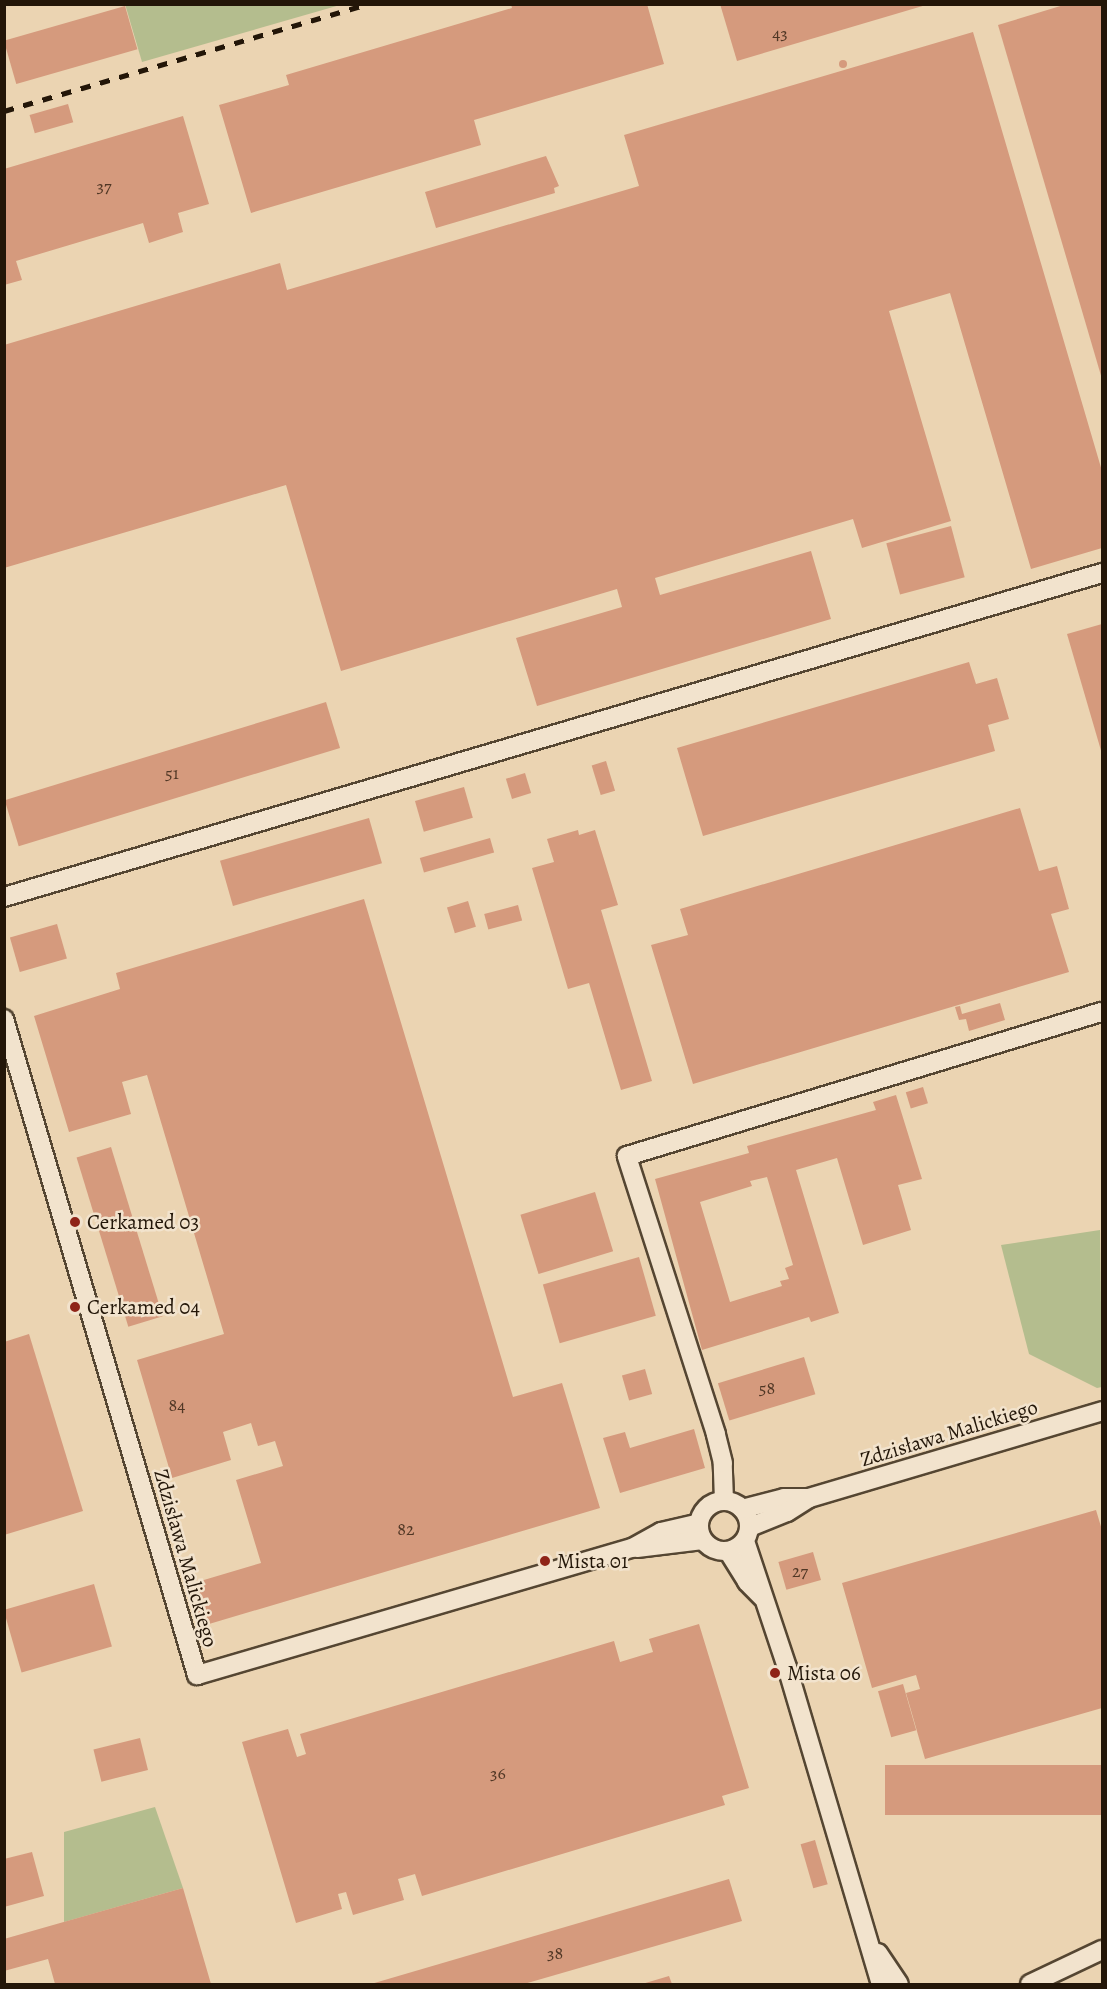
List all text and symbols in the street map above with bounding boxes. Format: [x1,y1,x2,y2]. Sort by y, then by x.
house number: 43 [772,22,788,44]
house number: 37 [96,175,112,197]
house number: 51 [165,762,179,784]
place label: Cerkamed 03 [87,1209,199,1235]
marker: Cerkamed 03 [68,1215,82,1229]
place label: Cerkamed 04 [87,1294,200,1320]
marker: Cerkamed 04 [68,1300,82,1314]
house number: 58 [759,1377,775,1399]
house number: 84 [169,1394,185,1416]
street label: Zdzisława Malickiego [857,1394,1041,1472]
street label: Zdzisława Malickiego [149,1466,223,1650]
house number: 82 [397,1518,415,1540]
place label: Mista 01 [557,1548,628,1574]
marker: Mista 01 [538,1554,552,1568]
house number: 27 [792,1560,808,1582]
place label: Mista 06 [787,1660,861,1686]
marker: Mista 06 [768,1666,782,1680]
house number: 36 [490,1762,506,1784]
house number: 38 [547,1942,563,1964]

